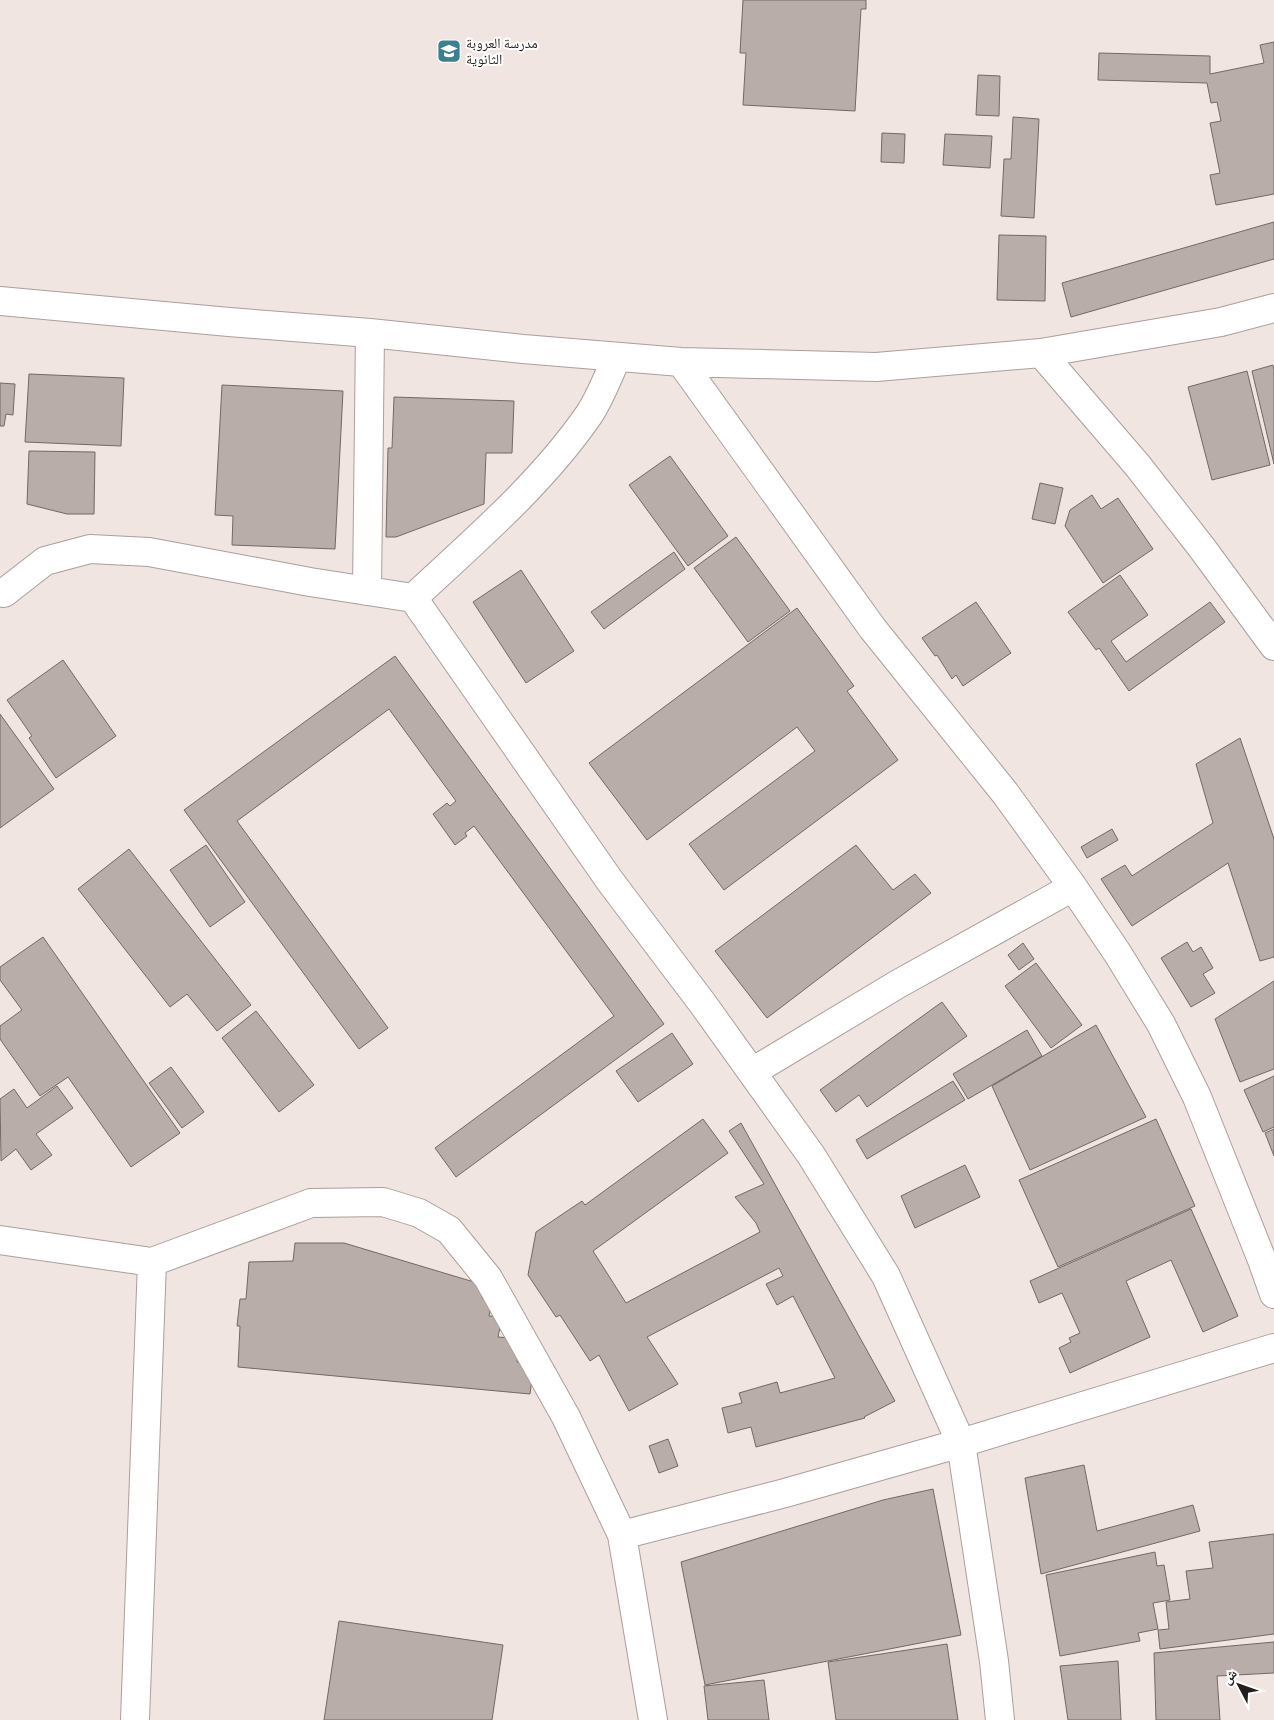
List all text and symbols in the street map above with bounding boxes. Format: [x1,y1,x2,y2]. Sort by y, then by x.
place label: مدرسة العروبة الثانوية [466,35,538,68]
school or university icon: مدرسة العروبة الثانوية [436,38,462,64]
north arrow [1214,1660,1264,1710]
text: ش [1218,1666,1241,1688]

